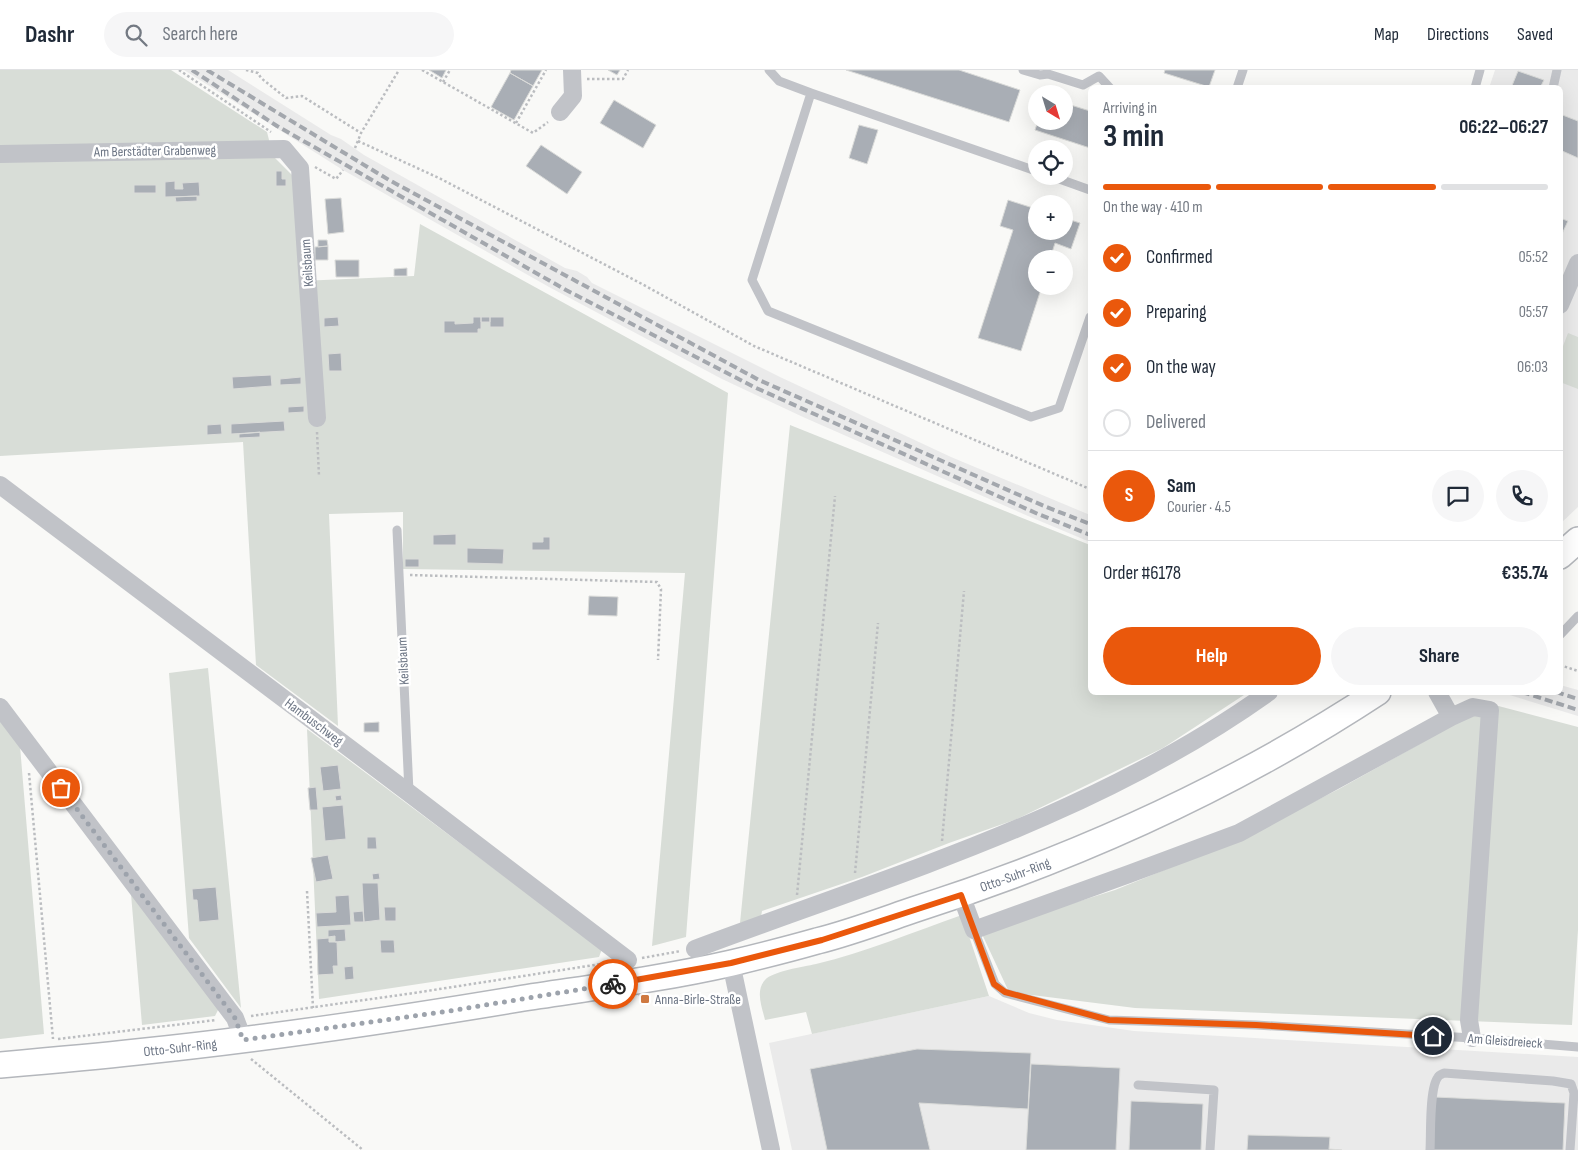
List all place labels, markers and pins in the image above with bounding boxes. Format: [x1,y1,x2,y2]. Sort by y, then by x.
pin [40,767,82,809]
place label: Anna-Birle-Straße [654,991,741,1008]
marker: Anna-Birle-Straße [639,993,651,1005]
pin [1412,1015,1454,1057]

